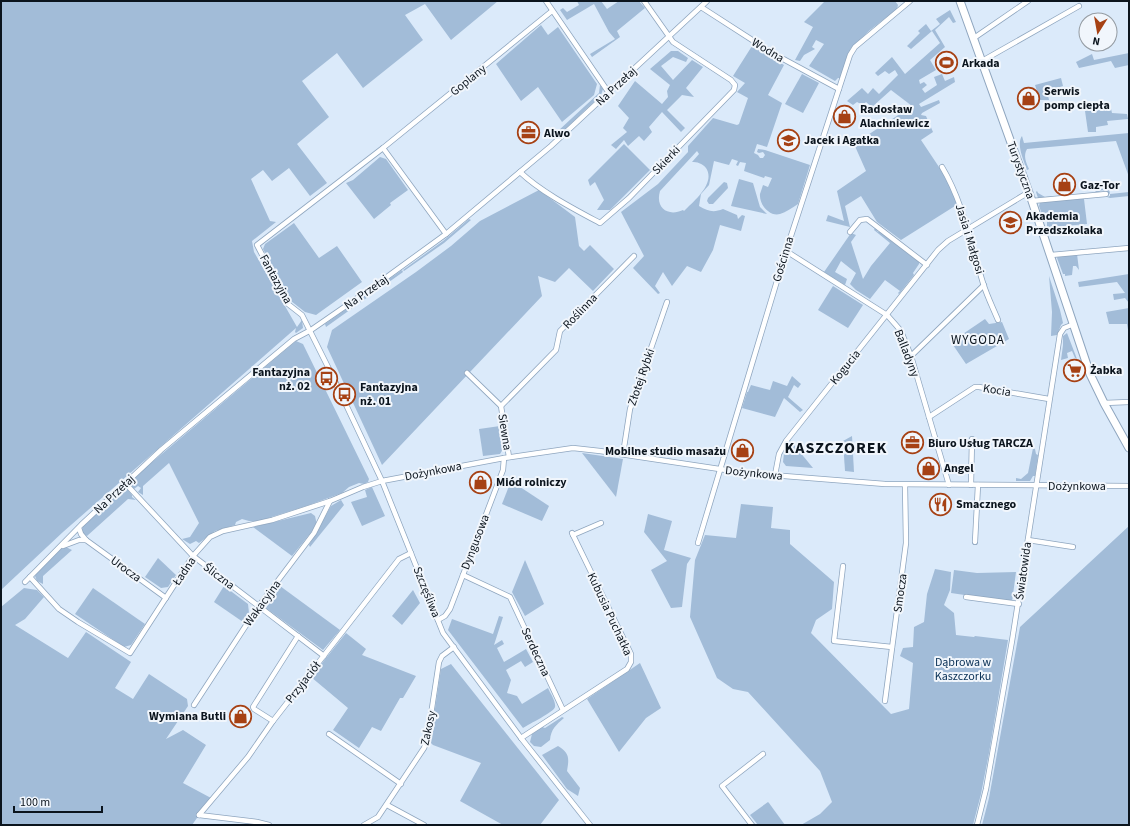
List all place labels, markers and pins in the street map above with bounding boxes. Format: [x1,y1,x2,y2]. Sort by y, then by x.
sports icon: Arkada [933,50,959,76]
place label: Arkada [961,55,1000,72]
place label: Serwis pomp ciepła [1044,83,1110,114]
shop icon: Serwis pomp ciepła [1015,85,1041,111]
place label: Radosław Alachniewicz [859,101,930,132]
shop icon: Radosław Alachniewicz [832,103,858,129]
office icon: Alwo [516,120,542,146]
place label: Alwo [543,125,571,142]
school or university icon: Jacek i Agatka [776,127,802,153]
place label: Jacek i Agatka [804,132,879,149]
shop icon: Gaz-Tor [1052,172,1078,198]
place label: Gaz-Tor [1080,177,1120,194]
place label: Akademia Przedszkolaka [1025,208,1103,239]
school or university icon: Akademia Przedszkolaka [997,210,1023,236]
supermarket icon: Żabka [1061,357,1087,383]
place label: Żabka [1090,362,1122,379]
place label: Fantazyjna nż. 02 [252,364,310,395]
bus stop icon: Fantazyjna nż. 02 [313,366,339,392]
place label: Fantazyjna nż. 01 [360,379,418,410]
bus stop icon: Fantazyjna nż. 01 [332,381,358,407]
office icon: Biuro Usług TARCZA [900,430,926,456]
place label: Biuro Usług TARCZA [928,435,1033,452]
shop icon: Mobilne studio masażu [729,438,755,464]
place label: Mobilne studio masażu [605,443,726,460]
shop icon: Angel [916,455,942,481]
place label: Angel [943,460,974,477]
shop icon: Miód rolniczy [467,469,493,495]
place label: Miód rolniczy [496,474,567,491]
restaurant icon: Smacznego [927,491,953,517]
place label: Smacznego [956,496,1017,513]
shop icon: Wymiana Butli [228,703,254,729]
place label: Wymiana Butli [149,708,226,725]

